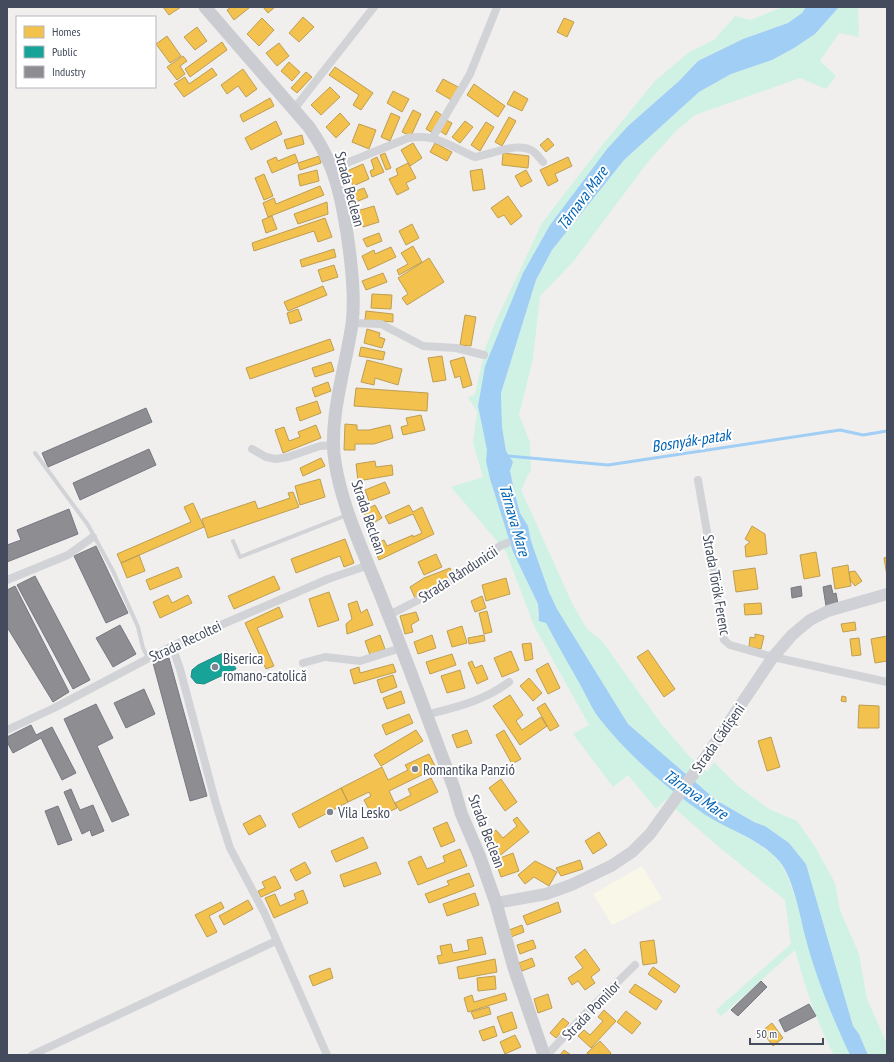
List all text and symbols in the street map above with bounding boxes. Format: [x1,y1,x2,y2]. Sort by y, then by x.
legend [16,16,156,88]
text: Homes [52,24,80,39]
text: Public [52,44,78,59]
text: Industry [52,64,86,79]
street label: Strada Beclean [331,149,369,229]
water label: Târnava Mare [552,161,613,234]
water label: Bosnyák-patak [650,424,734,456]
street label: Strada Beclean [347,477,391,557]
water label: Târnava Mare [495,482,535,560]
street label: Strada Török Ferenc [699,533,735,637]
street label: Strada Rândunicii [415,541,501,607]
street label: Strada Recoltei [146,616,224,666]
place label: Biserica romano-catolică [223,649,307,685]
marker: Biserica romano-catolică [210,662,220,672]
street label: Strada Cădișeni [687,700,749,776]
place label: Romantika Panzió [423,760,515,779]
marker: Romantika Panzió [410,764,420,774]
water label: Târnava Mare [660,765,733,824]
street label: Strada Beclean [464,792,510,870]
place label: Vila Lesko [337,803,390,822]
marker: Vila Lesko [325,807,335,817]
street label: Strada Pomilor [558,975,625,1044]
scale bar [750,1020,823,1046]
text: 50 m [756,1026,777,1041]

